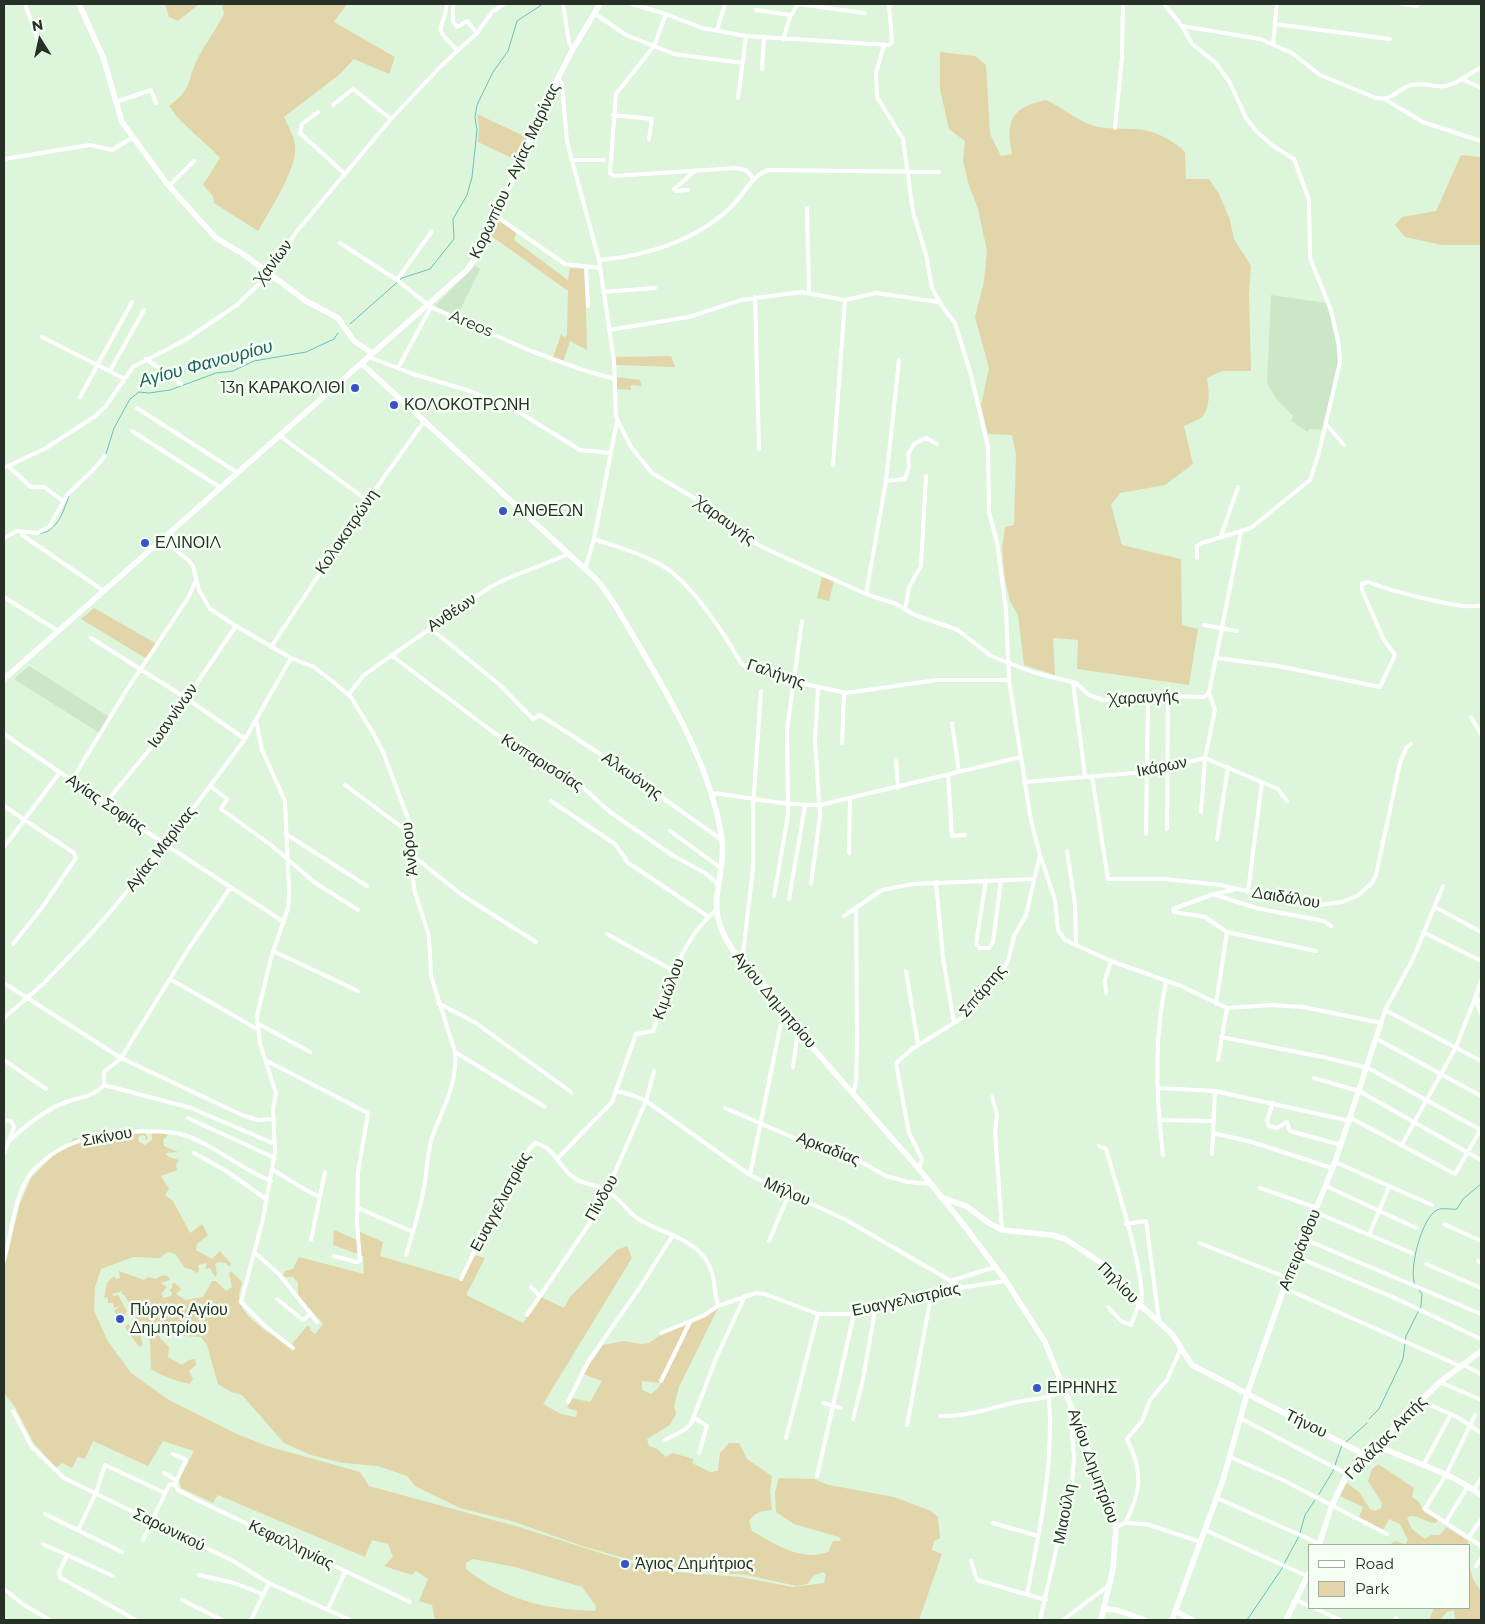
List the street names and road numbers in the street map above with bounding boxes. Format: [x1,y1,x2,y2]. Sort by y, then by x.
street label: Κορωπίου - Αγίας Μαρίνας [466,80,564,262]
street label: Χανίων [251,236,297,288]
street label: Areos [446,306,496,342]
street label: Κολοκοτρώνη [312,486,382,578]
street label: Χαραυγής [691,493,759,549]
street label: Ανθέων [424,590,480,636]
street label: Γαλήνης [744,655,808,693]
street label: Ιωαννίνων [144,680,202,752]
street label: Χαραυγής [1109,687,1179,709]
street label: Κυπαρισσίας [497,730,587,796]
street label: Αλκυόνης [598,748,666,804]
street label: Ικάρων [1135,753,1189,781]
street label: Αγίας Σοφίας [62,770,150,838]
street label: Αγίας Μαρίνας [122,802,200,896]
street label: Άνδρου [398,821,422,877]
street label: Δαιδάλου [1251,883,1321,913]
street label: Αγίου Δημητρίου [728,948,820,1052]
street label: Κιμώλου [649,956,689,1022]
street label: Σπάρτης [956,961,1010,1021]
street label: Σικίνου [80,1123,134,1151]
street label: Αρκαδίας [794,1128,862,1170]
street label: Ευαγγελιστρίας [467,1149,535,1255]
street label: Πίνδου [582,1172,622,1224]
street label: Μήλου [761,1174,813,1210]
street label: Απειράνθου [1275,1207,1325,1293]
street label: Πηλίου [1093,1258,1143,1308]
street label: Ευαγγελιστρίας [850,1279,962,1321]
street label: Γαλάζιας Ακτής [1341,1392,1431,1484]
street label: Αγίου Δημητρίου [1063,1406,1123,1526]
street label: Τήνου [1282,1406,1330,1442]
street label: Μιαούλη [1050,1482,1080,1546]
street label: Σαρωνικού [130,1504,208,1556]
street label: Κεφαλληνίας [245,1516,337,1574]

